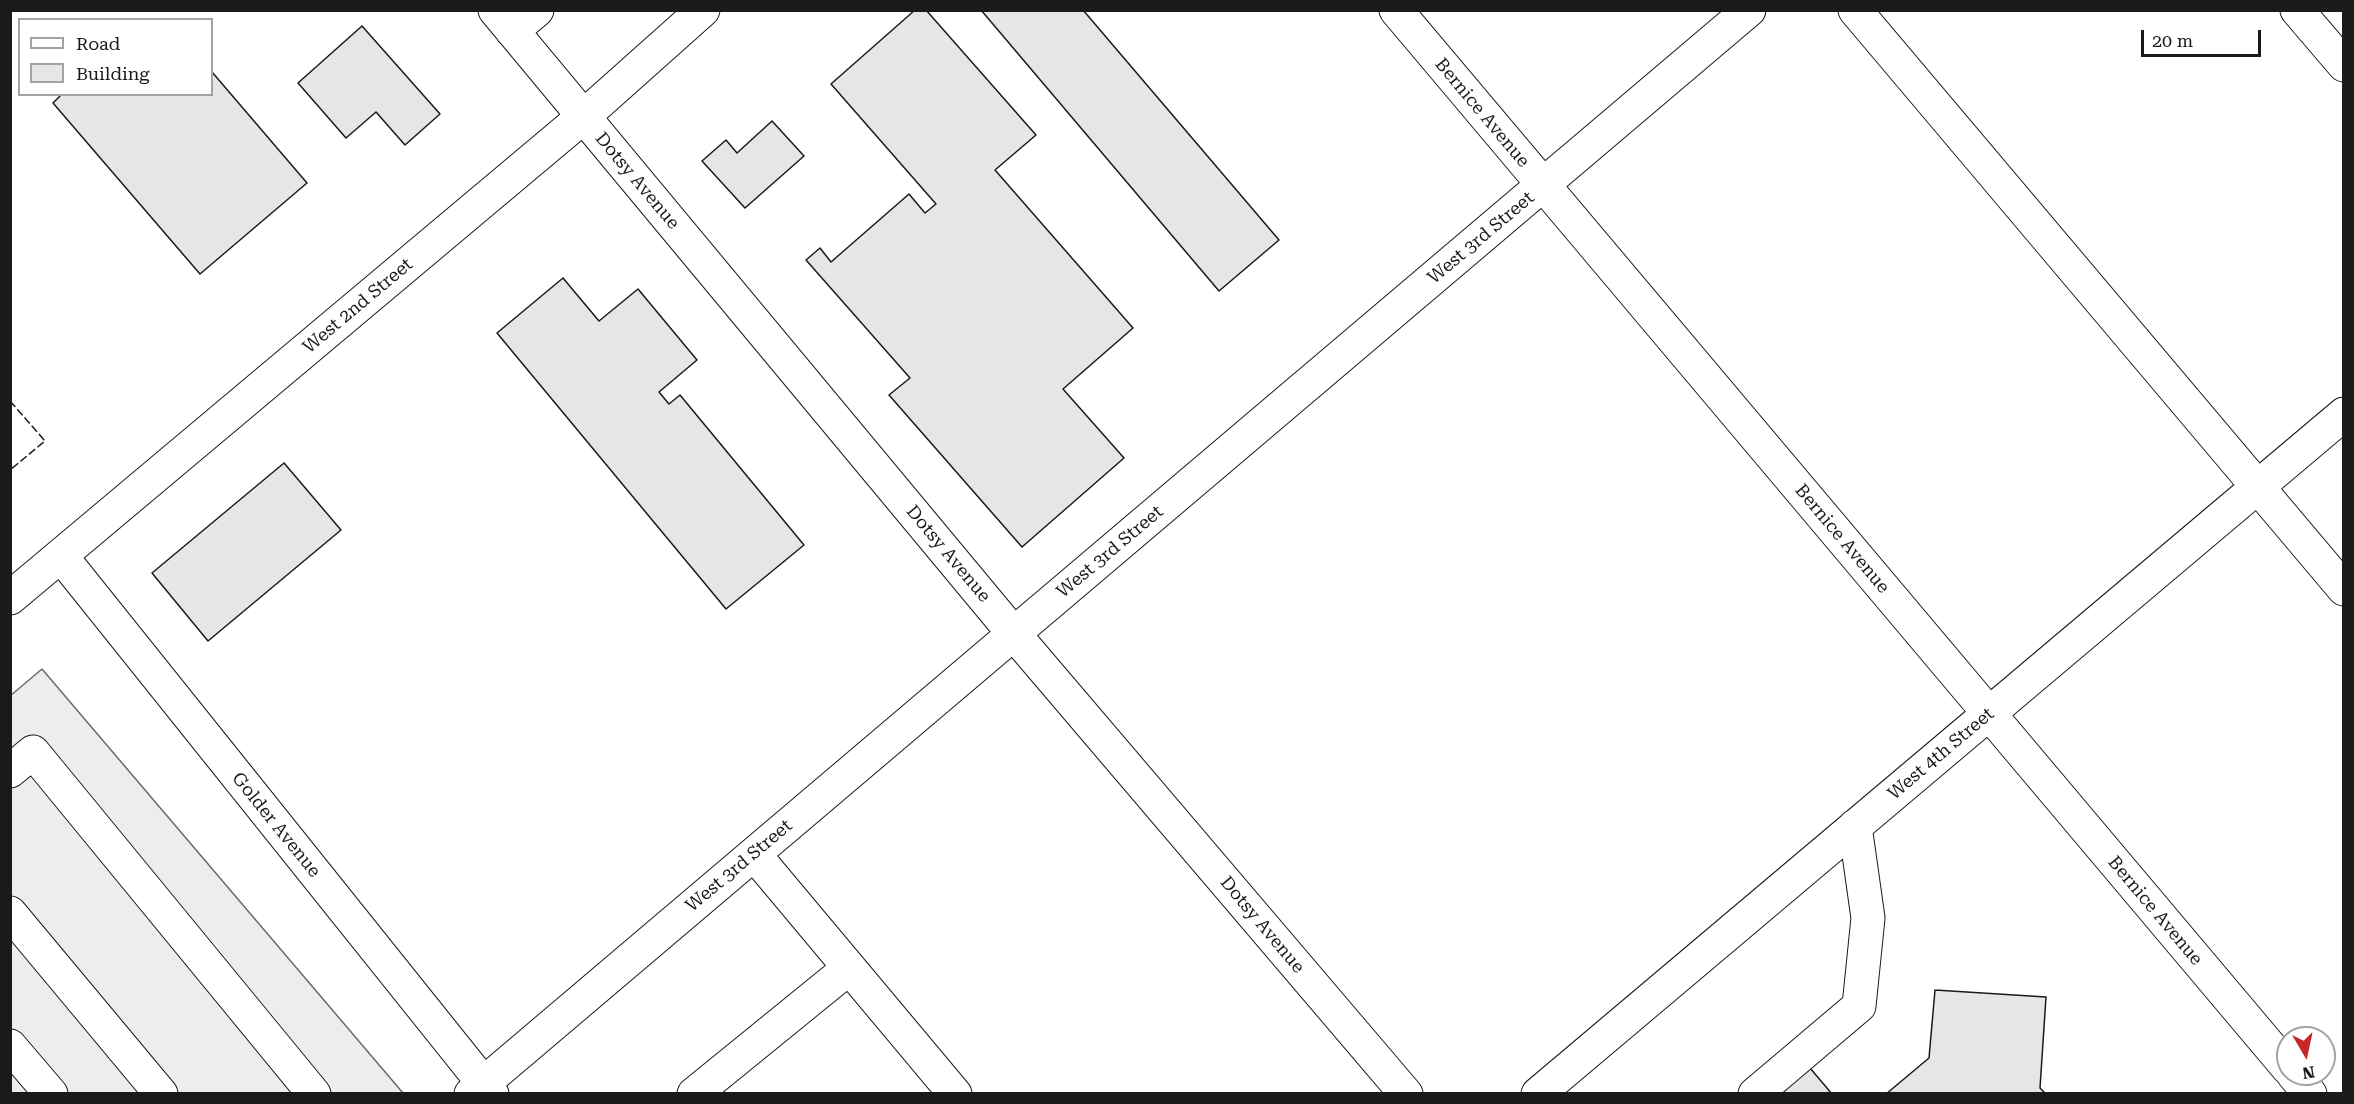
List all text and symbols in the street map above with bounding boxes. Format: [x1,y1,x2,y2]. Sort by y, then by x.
legend [18,18,213,96]
scale bar [2144,18,2264,56]
text: 20 m [2152,30,2193,51]
text: Road [76,33,120,54]
street label: Bernice Avenue [1430,54,1534,172]
text: Building [76,63,150,84]
street label: Dotsy Avenue [590,128,684,234]
street label: West 3rd Street [1423,187,1539,289]
street label: West 2nd Street [299,254,417,358]
street label: Bernice Avenue [1790,480,1894,598]
street label: Dotsy Avenue [901,501,995,607]
street label: West 3rd Street [1052,501,1168,603]
street label: West 4th Street [1884,703,1998,805]
street label: Golder Avenue [227,768,325,882]
street label: West 3rd Street [681,815,797,917]
street label: Bernice Avenue [2103,852,2207,970]
street label: Dotsy Avenue [1215,872,1309,978]
north arrow [2276,1026,2336,1086]
text: N [2301,1062,2316,1083]

